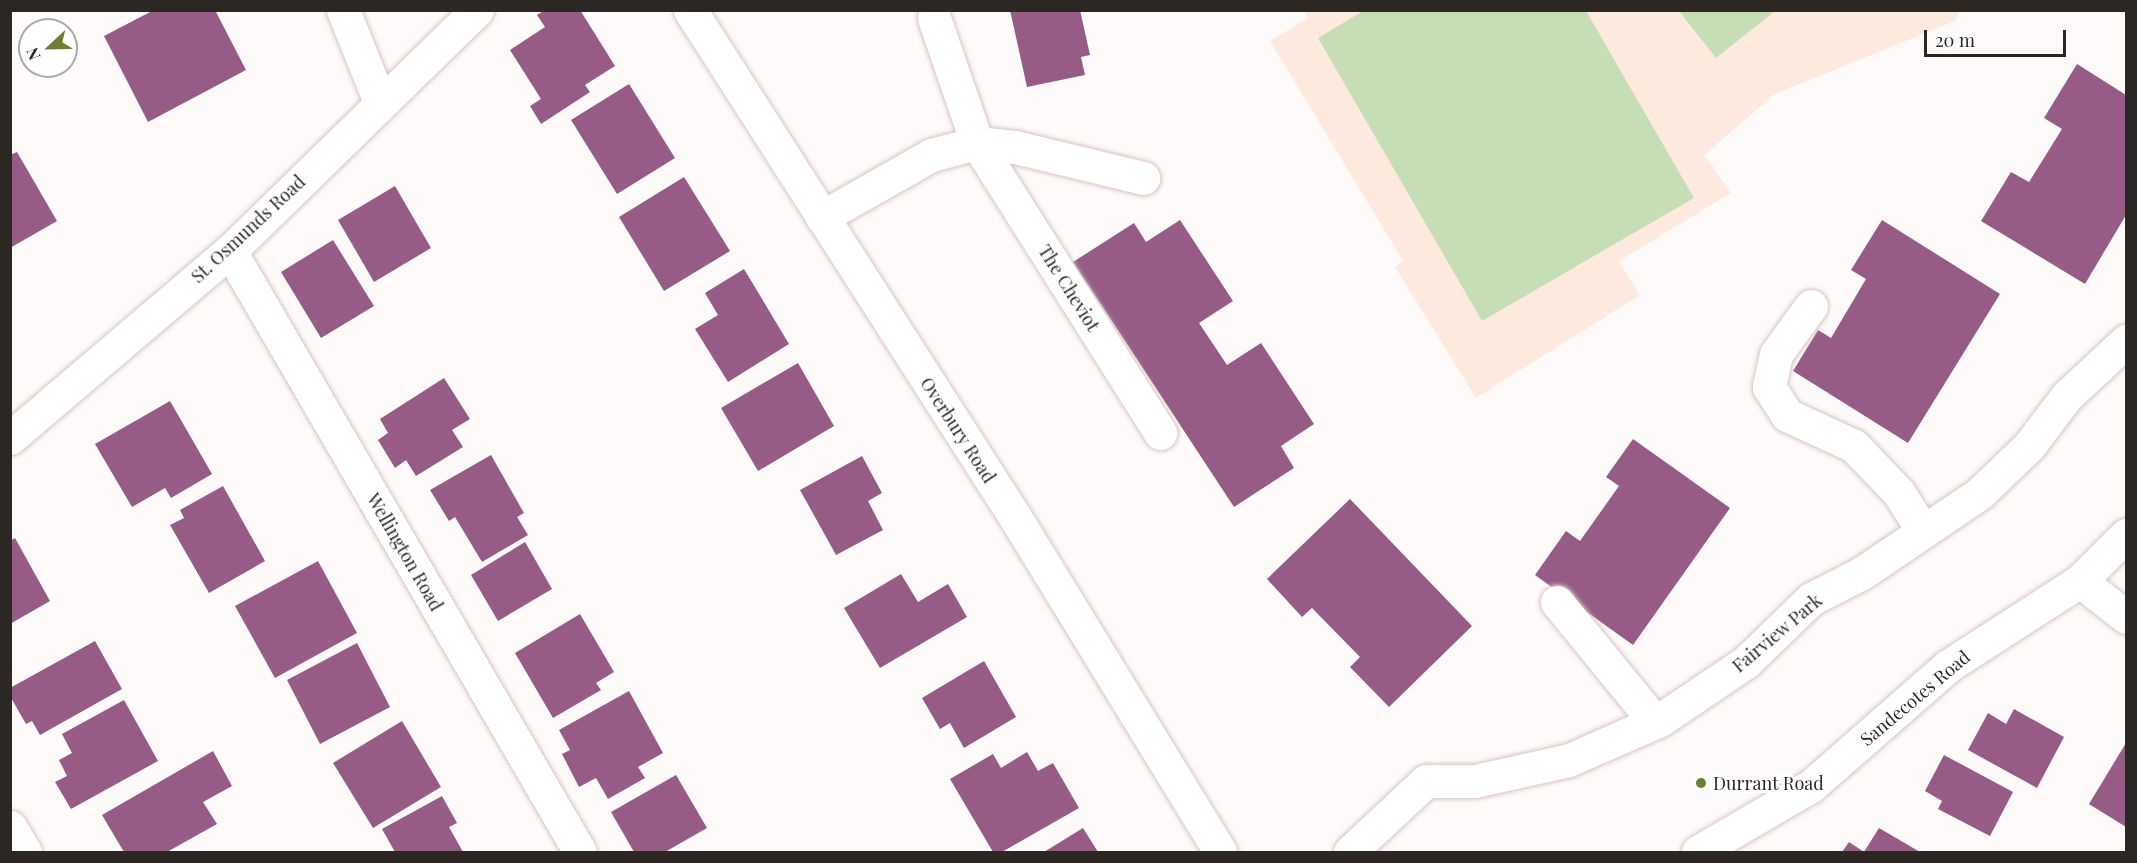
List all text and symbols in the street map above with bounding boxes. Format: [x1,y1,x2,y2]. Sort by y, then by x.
north arrow [18,18,78,78]
scale bar [1927,18,2070,56]
text: 20 m [1935,28,1975,52]
text: N [21,45,45,63]
street label: St. Osmunds Road [187,171,309,287]
street label: The Cheviot [1034,241,1104,335]
street label: Overbury Road [916,373,1000,487]
street label: Wellington Road [363,489,447,615]
street label: Fairview Park [1728,589,1826,677]
street label: Sandecotes Road [1856,646,1974,750]
place label: Durrant Road [1713,772,1824,794]
marker: Durrant Road [1694,776,1708,790]

